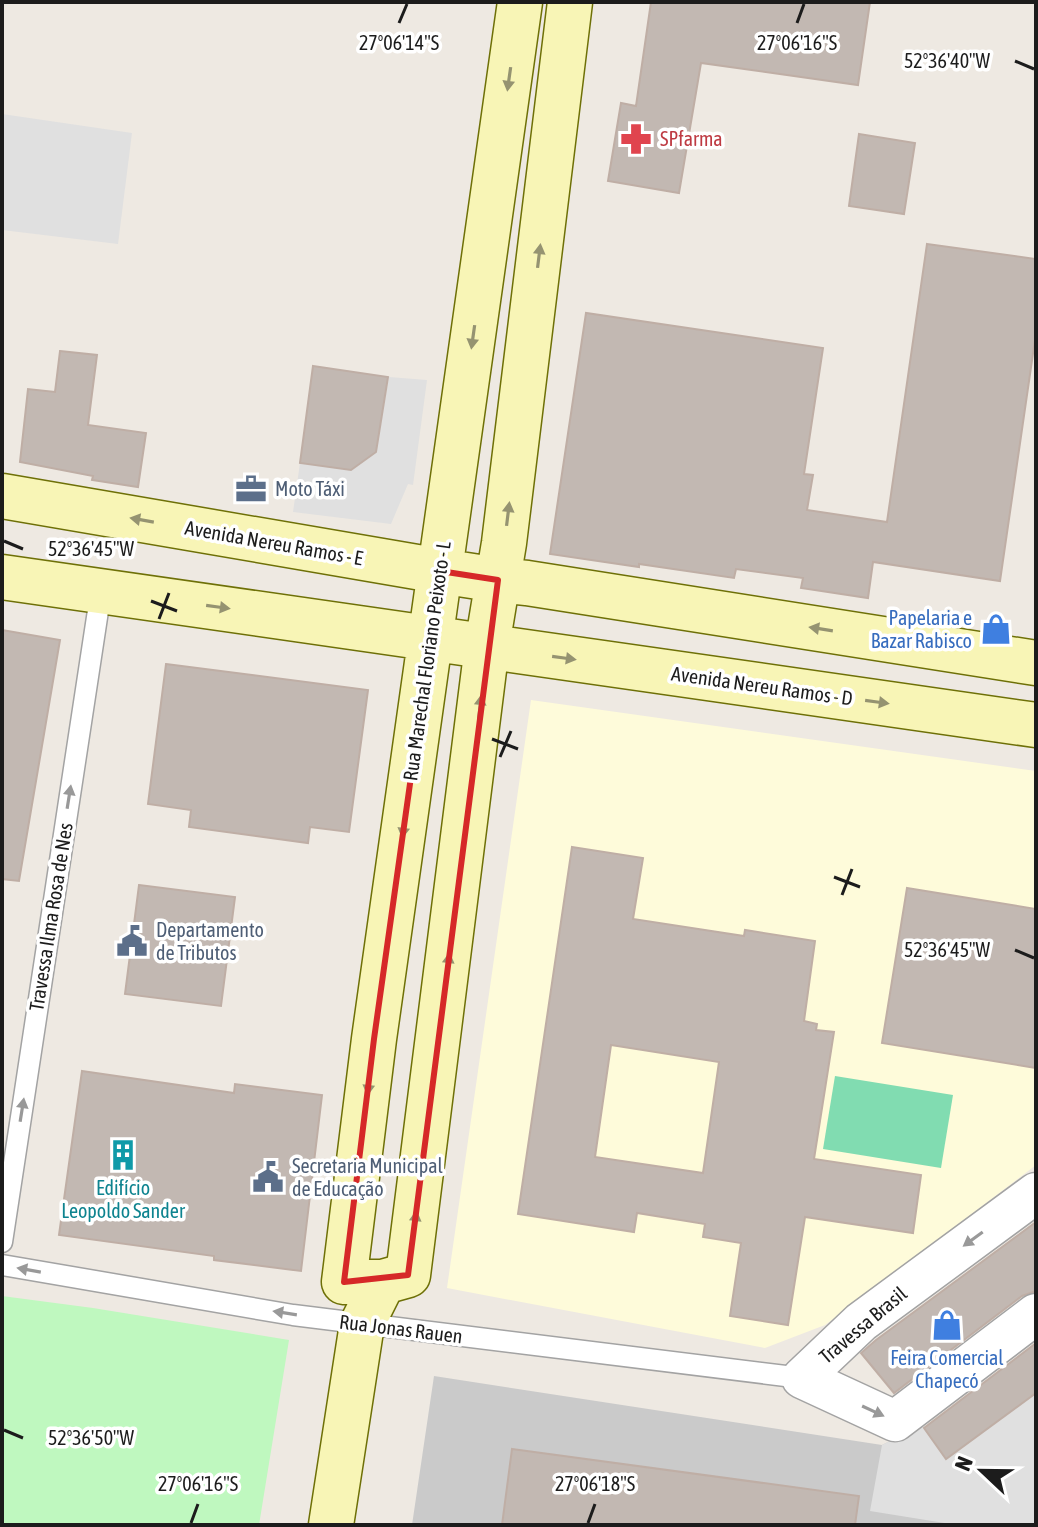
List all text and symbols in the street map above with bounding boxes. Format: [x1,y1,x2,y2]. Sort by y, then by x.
text: 27°06'14"S [359,31,439,54]
text: 27°06'16"S [757,31,837,54]
text: 52°36'40"W [904,49,991,72]
one-way arrow [502,67,515,92]
pharmacy icon: SPfarma [619,122,653,156]
place label: SPfarma [660,127,723,150]
one-way arrow [533,243,546,268]
one-way arrow [466,325,479,350]
office icon: Moto Táxi [234,472,268,506]
place label: Moto Táxi [275,477,345,500]
one-way arrow [501,501,514,526]
one-way arrow [129,513,154,526]
street label: Avenida Nereu Ramos - E [183,516,365,570]
text: 52°36'45"W [48,537,135,560]
street label: Rua Marechal Floriano Peixoto - L [398,539,455,782]
one-way arrow [206,601,231,614]
place label: Papelaria e Bazar Rabisco [871,606,972,652]
shop icon: Papelaria e Bazar Rabisco [979,612,1013,646]
one-way arrow [808,622,833,635]
one-way arrow [552,652,577,665]
street label: Avenida Nereu Ramos - D [670,661,854,710]
one-way arrow [474,694,487,719]
one-way arrow [865,696,890,709]
one-way arrow [63,785,76,810]
one-way arrow [398,814,411,839]
street label: Travessa Ilma Rosa de Nes [24,821,77,1013]
place label: Departamento de Tributos [156,918,264,964]
public building icon: Departamento de Tributos [115,924,149,958]
text: 52°36'45"W [904,938,991,961]
one-way arrow [442,952,455,977]
one-way arrow [362,1071,375,1096]
one-way arrow [16,1097,29,1122]
building icon: Edifício Leopoldo Sander [106,1138,140,1172]
place label: Secretaria Municipal de Educação [292,1154,443,1200]
public building icon: Secretaria Municipal de Educação [251,1160,285,1194]
place label: Edifício Leopoldo Sander [61,1176,186,1222]
one-way arrow [408,1210,421,1235]
one-way arrow [962,1231,984,1247]
one-way arrow [16,1263,41,1275]
street label: Travessa Brasil [814,1281,912,1368]
one-way arrow [272,1307,297,1319]
shop icon: Feira Comercial Chapecó [930,1308,964,1342]
street label: Rua Jonas Rauen [338,1310,464,1347]
place label: Feira Comercial Chapecó [890,1346,1004,1392]
one-way arrow [861,1404,884,1418]
text: 52°36'50"W [48,1426,135,1449]
north arrow [942,1431,1022,1511]
text: N [949,1453,978,1474]
text: 27°06'16"S [158,1472,238,1495]
text: 27°06'18"S [555,1472,635,1495]

